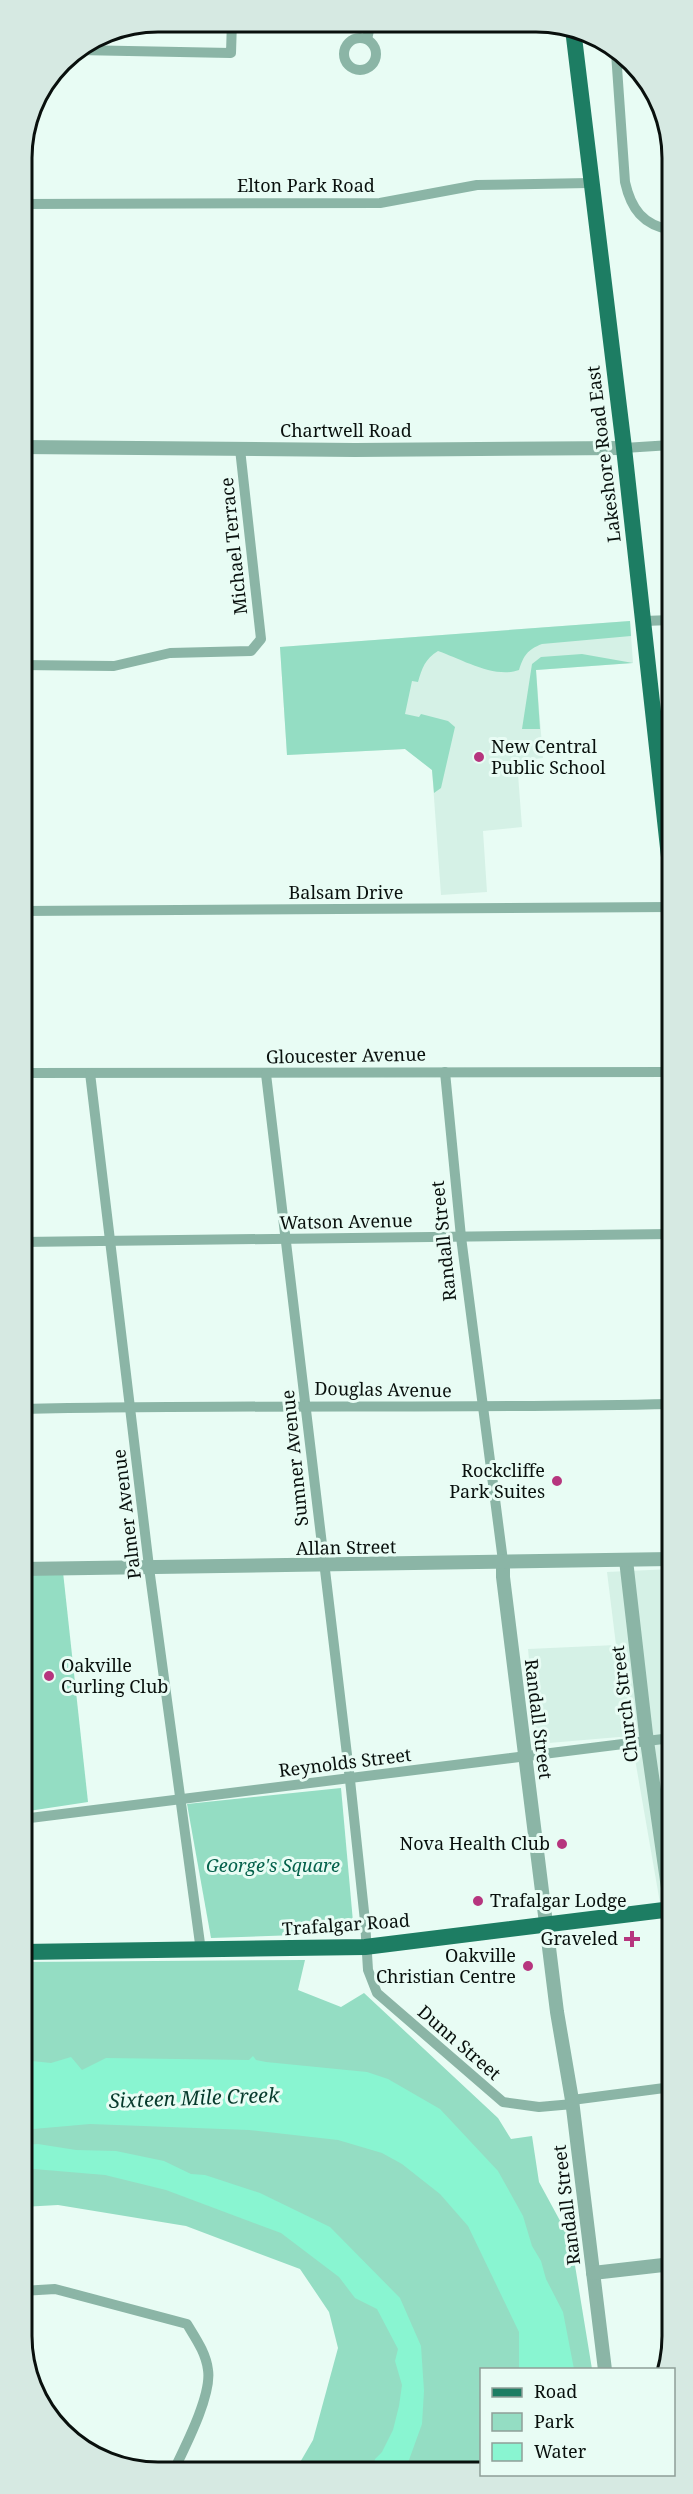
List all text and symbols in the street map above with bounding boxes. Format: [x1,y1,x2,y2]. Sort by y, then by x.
street label: Elton Park Road [237,173,375,197]
street label: Lakeshore Road East [580,364,626,544]
street label: Chartwell Road [280,418,412,442]
street label: Michael Terrace [214,476,252,616]
place label: New Central Public School [491,734,606,779]
marker: New Central Public School [472,750,486,764]
street label: Balsam Drive [289,880,403,904]
street label: Gloucester Avenue [266,1042,426,1068]
street label: Randall Street [425,1180,461,1302]
street label: Watson Avenue [279,1208,413,1234]
street label: Douglas Avenue [314,1376,452,1402]
street label: Sumner Avenue [275,1389,313,1527]
street label: Palmer Avenue [106,1448,146,1580]
place label: Rockcliffe Park Suites [449,1458,545,1503]
marker: Rockcliffe Park Suites [550,1474,564,1488]
street label: Allan Street [296,1534,396,1560]
street label: Church Street [605,1644,643,1764]
place label: Oakville Curling Club [61,1653,168,1698]
street label: Randall Street [520,1657,558,1780]
marker: Oakville Curling Club [42,1669,56,1683]
street label: Reynolds Street [277,1742,412,1782]
place label: Nova Health Club [399,1831,550,1855]
marker: Nova Health Club [555,1837,569,1851]
park label: George's Square [206,1853,340,1877]
place label: Trafalgar Lodge [490,1888,627,1912]
marker: Trafalgar Lodge [471,1894,485,1908]
street label: Trafalgar Road [281,1908,411,1940]
place label: Graveled [541,1926,618,1950]
marker: Graveled [623,1930,641,1948]
place label: Oakville Christian Centre [376,1943,516,1988]
marker: Oakville Christian Centre [521,1959,535,1973]
street label: Dunn Street [413,2000,506,2085]
water label: Sixteen Mile Creek [108,2081,280,2114]
street label: Randall Street [547,2144,585,2267]
legend [480,2368,675,2476]
text: Road [534,2379,577,2403]
text: Park [534,2409,574,2433]
text: Water [534,2439,587,2463]

